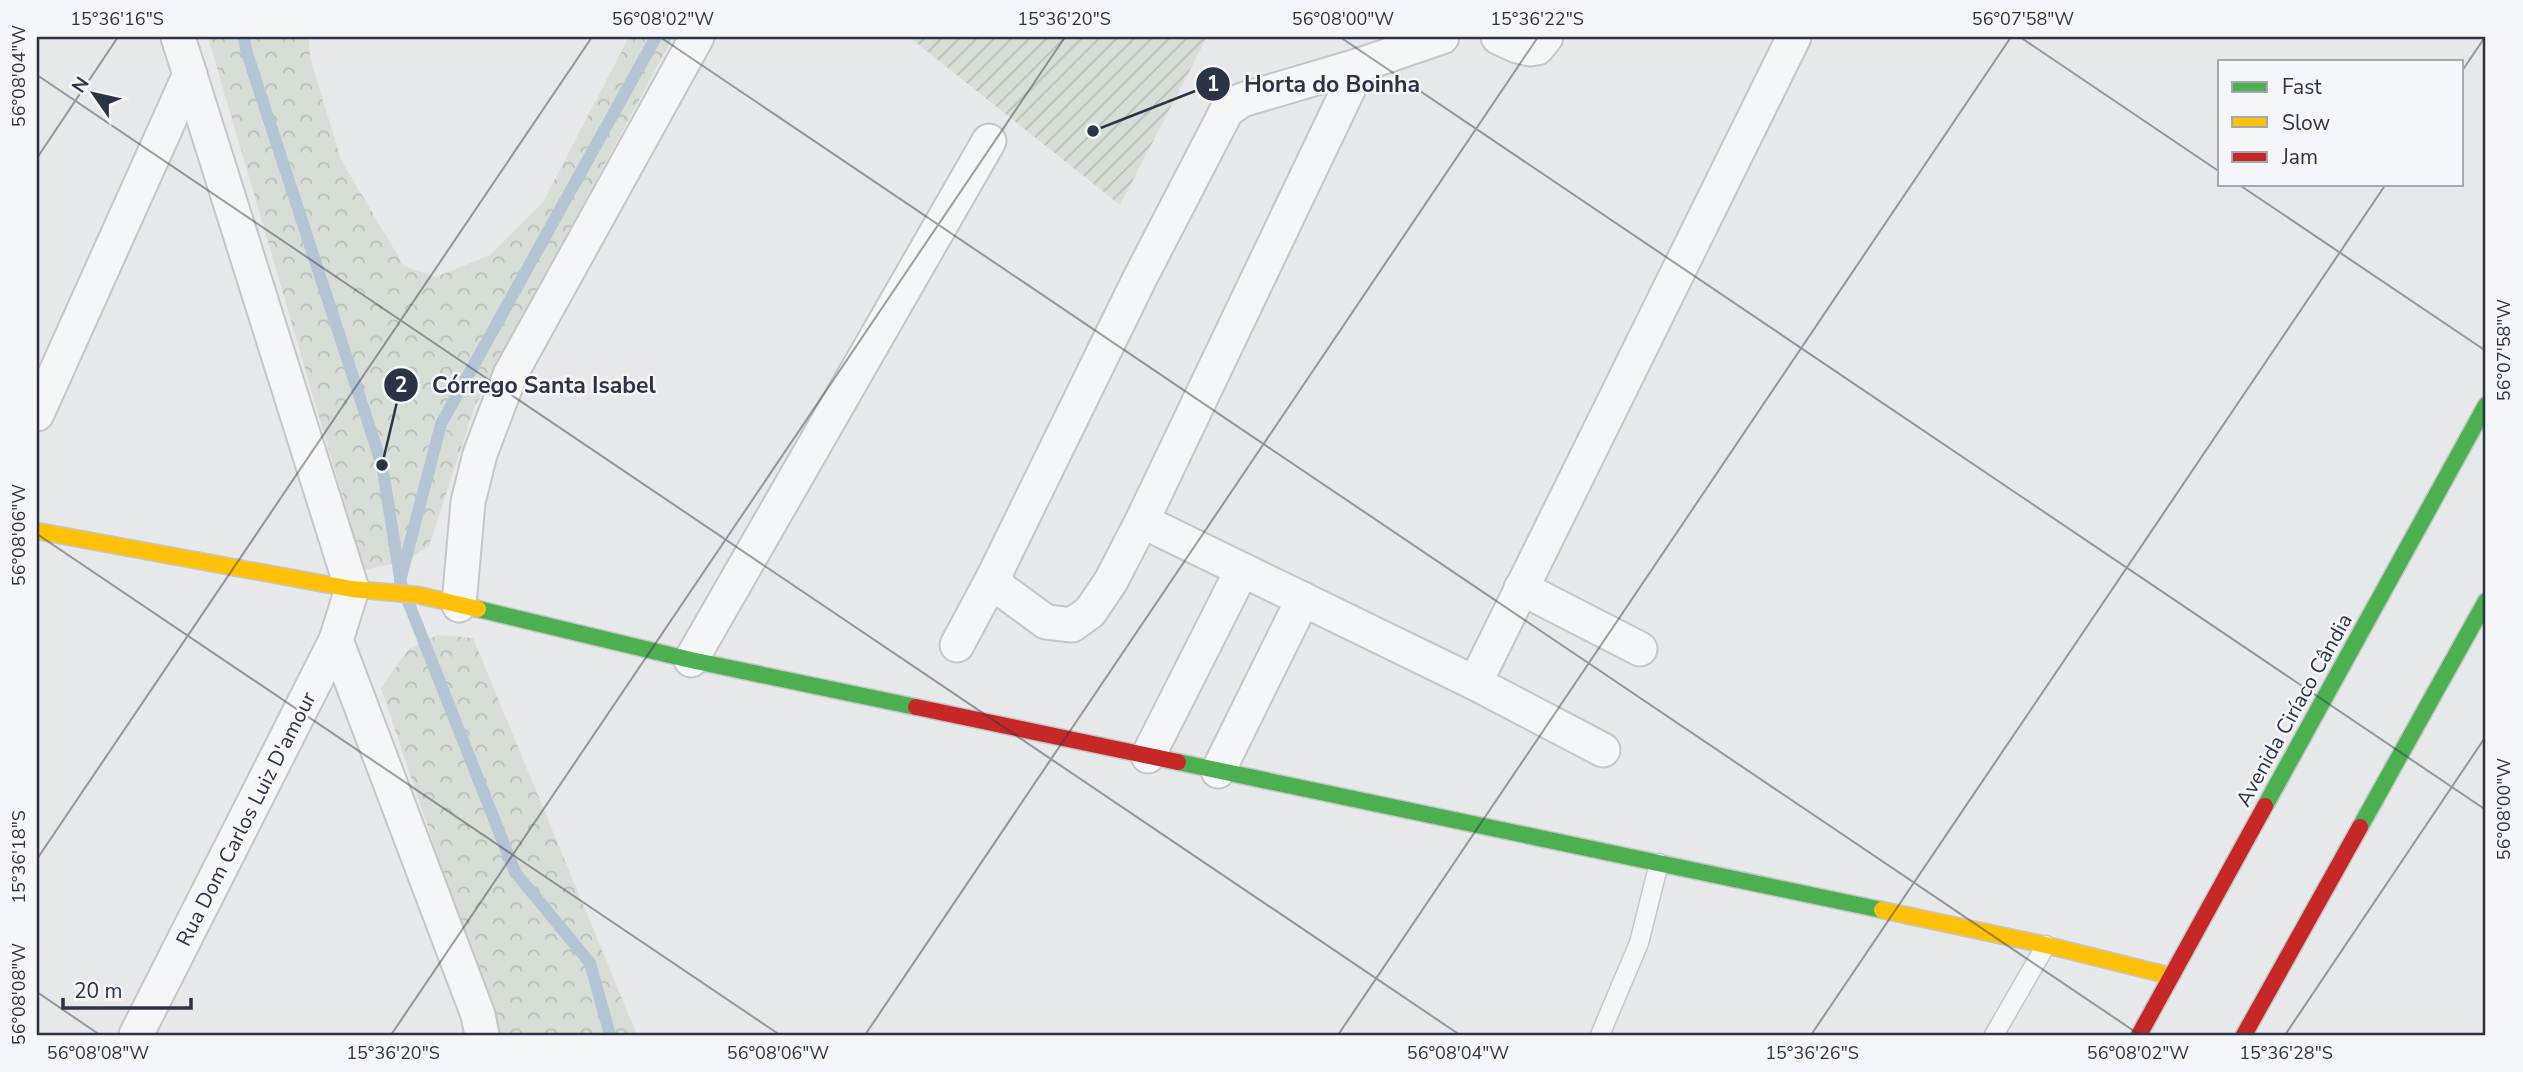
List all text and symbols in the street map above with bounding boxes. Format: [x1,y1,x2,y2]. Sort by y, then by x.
text: 15°36'16"S [70,7,164,31]
text: 56°08'02"W [612,7,714,31]
text: 15°36'20"S [1017,7,1111,31]
text: 56°08'00"W [1292,7,1394,31]
text: 15°36'22"S [1490,7,1584,31]
text: 56°07'58"W [1972,7,2074,31]
text: 56°08'04"W [7,25,31,127]
north arrow [60,60,130,130]
legend [2218,60,2464,186]
callout: Horta do Boinha [1195,62,1434,106]
text: Horta do Boinha [1244,69,1420,100]
text: 1 [1207,70,1219,98]
text: N [66,72,95,98]
text: Fast [2282,73,2322,101]
text: Slow [2282,109,2331,137]
text: Jam [2281,143,2318,171]
text: 56°07'58"W [2492,299,2516,401]
callout: Córrego Santa Isabel [383,363,670,407]
text: Córrego Santa Isabel [432,370,657,401]
text: 2 [395,371,407,399]
text: 56°08'06"W [7,484,31,586]
street label: Avenida Ciríaco Cândia [2229,609,2359,811]
street label: Rua Dom Carlos Luiz D'amour [170,687,323,951]
text: 56°08'00"W [2492,758,2516,860]
text: 15°36'18"S [7,810,31,904]
text: 56°08'08"W [7,943,31,1045]
scale bar [63,967,191,1011]
text: 20 m [74,977,123,1005]
text: 56°08'08"W [47,1041,149,1065]
text: 15°36'20"S [346,1041,440,1065]
text: 56°08'06"W [727,1041,829,1065]
text: 56°08'04"W [1407,1041,1509,1065]
text: 15°36'26"S [1765,1041,1859,1065]
text: 56°08'02"W [2087,1041,2189,1065]
text: 15°36'28"S [2239,1041,2333,1065]

